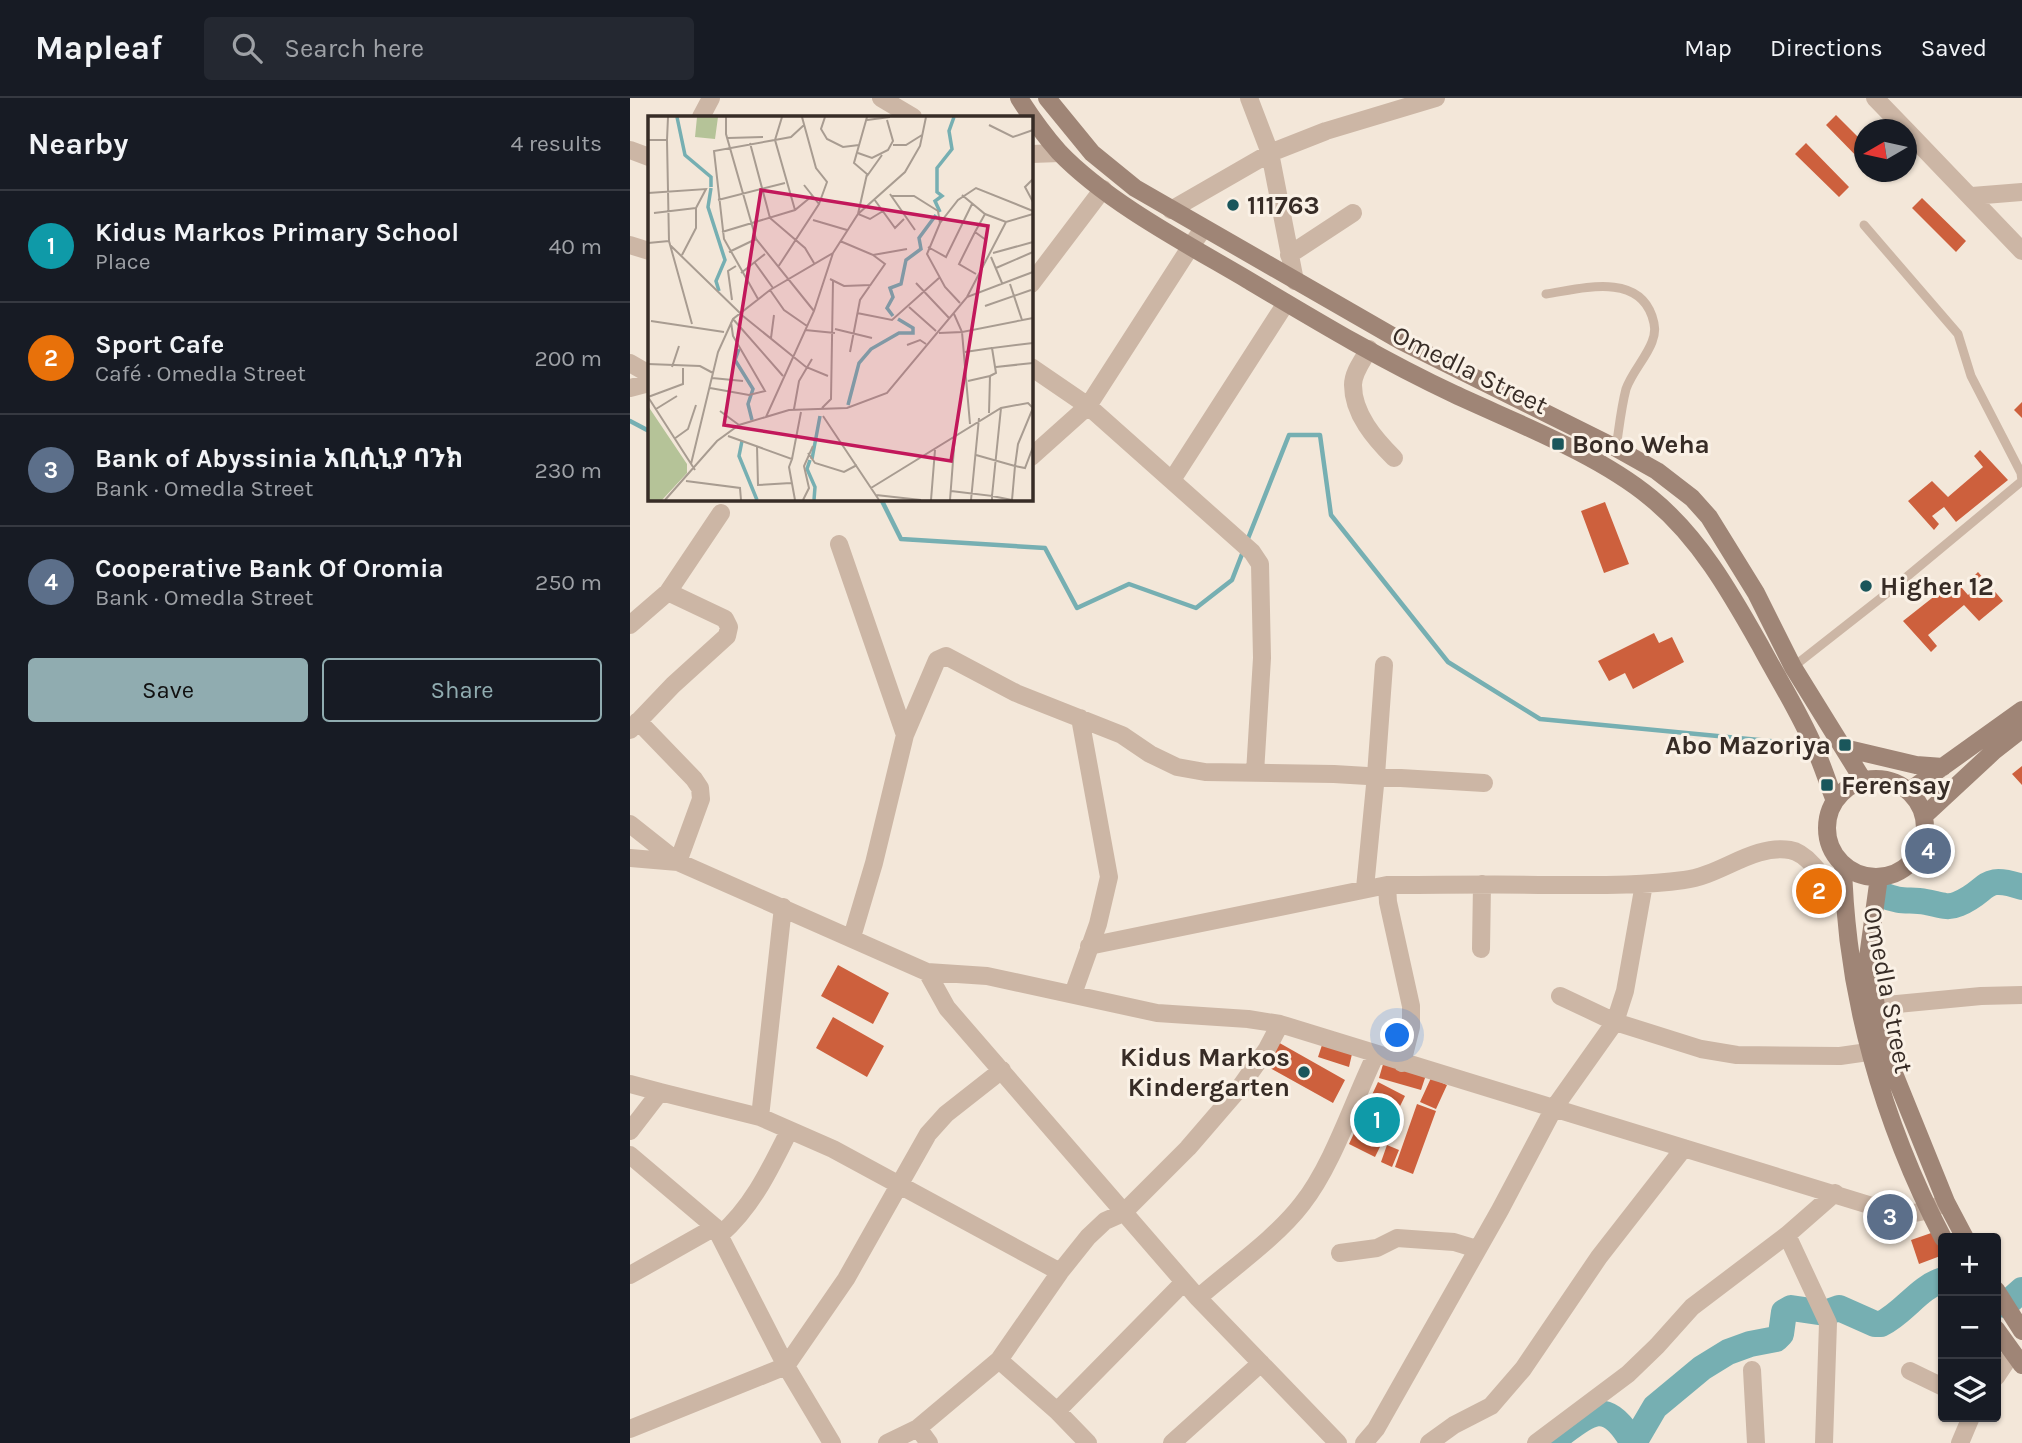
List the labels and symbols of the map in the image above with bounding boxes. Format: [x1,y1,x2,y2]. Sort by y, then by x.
inset map [648,116,1032,500]
north arrow [1854,119,1917,182]
place label: 111763 [1247,190,1320,221]
marker: 111763 [1225,197,1241,213]
street label: Omedla Street [1387,319,1553,421]
place label: Bono Weha [1572,429,1710,460]
marker: Bono Weha [1550,436,1566,452]
place label: Higher 12 [1880,571,1994,602]
marker: Higher 12 [1858,578,1874,594]
place label: Abo Mazoriya [1665,730,1831,761]
marker: Abo Mazoriya [1837,737,1853,753]
place label: Ferensay [1841,770,1950,801]
marker: Ferensay [1819,777,1835,793]
pin: 4 [1905,825,1951,877]
pin: 2 [1796,865,1842,917]
street label: Omedla Street [1857,904,1919,1076]
your location [1380,1018,1414,1052]
place label: Kidus Markos Kindergarten [1120,1042,1290,1103]
marker: Kidus Markos Kindergarten [1296,1064,1312,1080]
pin: 1 [1354,1094,1400,1146]
pin: 3 [1867,1191,1913,1243]

